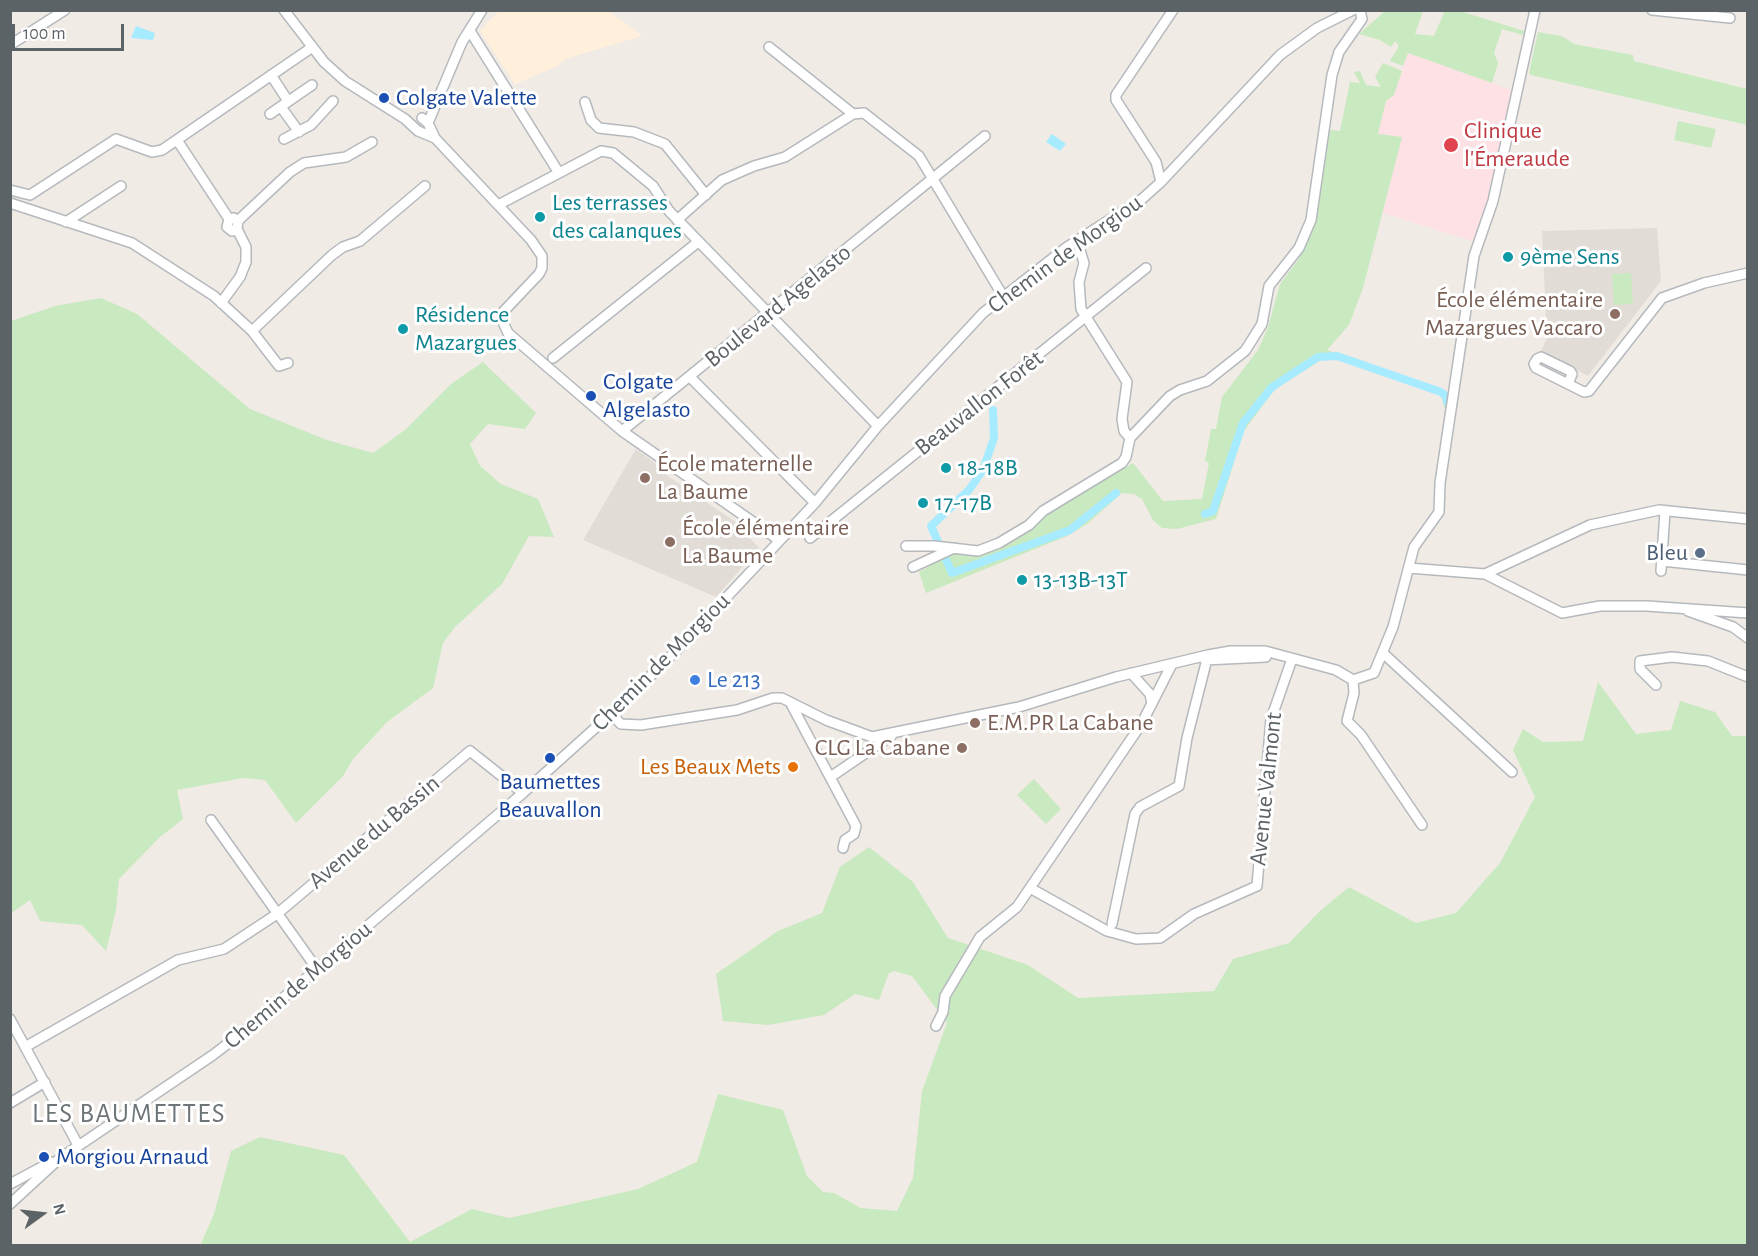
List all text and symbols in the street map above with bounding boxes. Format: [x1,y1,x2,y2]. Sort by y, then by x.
scale bar [15,12,128,50]
text: 100 m [23,25,66,43]
place label: Colgate Valette [396,84,537,112]
marker: Colgate Valette [377,91,391,105]
place label: Clinique l'Émeraude [1464,117,1570,173]
marker: Clinique l'Émeraude [1442,136,1460,154]
street label: Chemin de Morgiou [982,188,1148,320]
place label: Les terrasses des calanques [552,189,682,245]
marker: Les terrasses des calanques [533,210,547,224]
street label: Boulevard Agelasto [699,238,857,374]
place label: 9ème Sens [1520,243,1620,271]
marker: 9ème Sens [1501,250,1515,264]
place label: École élémentaire Mazargues Vaccaro [1425,286,1603,342]
place label: Résidence Mazargues [415,301,517,357]
marker: École élémentaire Mazargues Vaccaro [1608,307,1622,321]
marker: Résidence Mazargues [396,322,410,336]
street label: Beauvallon Forêt [909,344,1049,462]
place label: Colgate Algelasto [603,368,691,424]
marker: Colgate Algelasto [584,389,598,403]
place label: École maternelle La Baume [657,450,813,506]
place label: 18-18B [958,454,1018,482]
marker: 18-18B [939,461,953,475]
marker: École maternelle La Baume [638,471,652,485]
place label: 17-17B [935,489,992,517]
marker: 17-17B [916,496,930,510]
place label: École élémentaire La Baume [682,514,849,570]
marker: École élémentaire La Baume [663,535,677,549]
place label: Bleu [1646,539,1688,567]
marker: Bleu [1693,546,1707,560]
place label: 13-13B-13T [1034,566,1128,594]
marker: 13-13B-13T [1015,573,1029,587]
street label: Chemin de Morgiou [586,587,736,737]
place label: Le 213 [707,666,761,694]
marker: Le 213 [688,673,702,687]
place label: E.M.PR La Cabane [987,709,1153,737]
street label: Avenue Valmont [1244,711,1288,867]
marker: E.M.PR La Cabane [968,716,982,730]
place label: CLG La Cabane [815,734,950,762]
marker: CLG La Cabane [955,741,969,755]
marker: Baumettes Beauvallon [543,751,557,765]
place label: Les Beaux Mets [640,753,781,781]
marker: Les Beaux Mets [786,760,800,774]
place label: Baumettes Beauvallon [498,768,602,824]
street label: Avenue du Bassin [303,769,445,895]
street label: Chemin de Morgiou [218,915,378,1055]
district label: LES BAUMETTES [32,1098,226,1130]
place label: Morgiou Arnaud [56,1143,209,1171]
marker: Morgiou Arnaud [37,1150,51,1164]
north arrow [12,1184,72,1244]
text: N [50,1202,69,1217]

